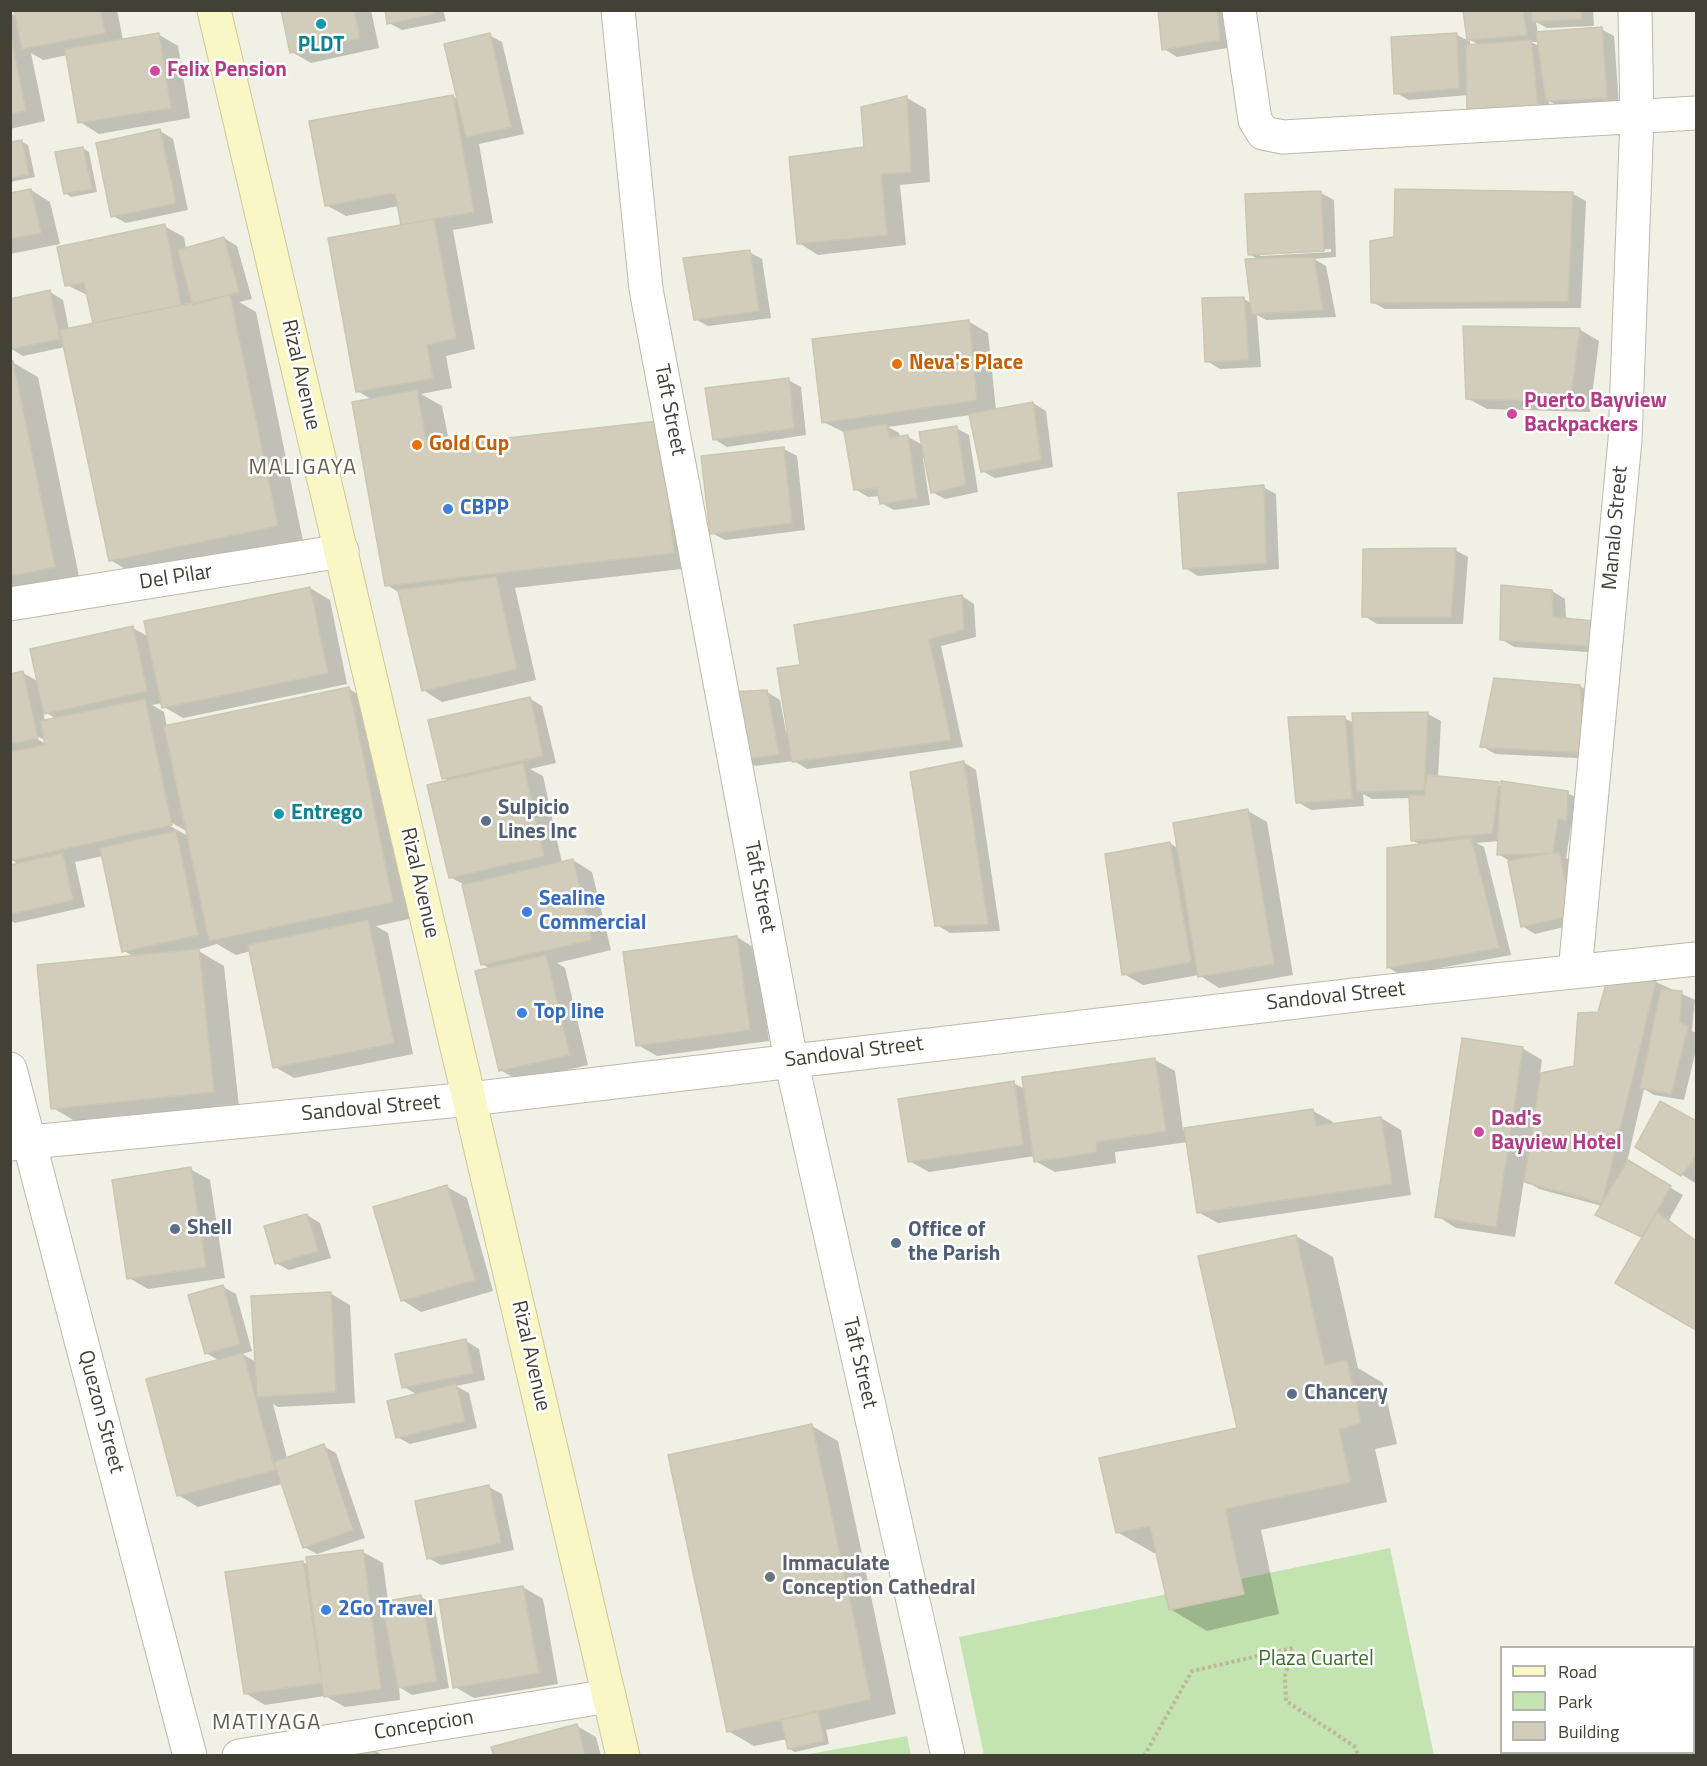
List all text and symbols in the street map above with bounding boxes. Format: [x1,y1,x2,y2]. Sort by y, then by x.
marker: PLDT [314,17,328,31]
place label: PLDT [298,33,344,59]
place label: Felix Pension [167,58,287,84]
marker: Felix Pension [148,64,162,78]
street label: Rizal Avenue [275,317,325,433]
place label: Neva's Place [909,351,1023,377]
marker: Neva's Place [890,357,904,371]
street label: Taft Street [648,362,690,458]
place label: Puerto Bayview Backpackers [1524,389,1667,439]
marker: Puerto Bayview Backpackers [1505,407,1519,421]
place label: Gold Cup [429,432,509,458]
marker: Gold Cup [410,438,424,452]
district label: MALIGAYA [248,456,358,482]
street label: Manalo Street [1598,465,1634,591]
place label: CBPP [460,496,509,522]
marker: CBPP [441,502,455,516]
street label: Del Pilar [138,560,214,596]
place label: Sulpicio Lines Inc [498,796,577,846]
place label: Entrego [291,801,363,827]
marker: Entrego [272,807,286,821]
marker: Sulpicio Lines Inc [479,814,493,828]
street label: Rizal Avenue [394,825,444,941]
street label: Taft Street [738,839,780,935]
place label: Sealine Commercial [539,887,646,937]
marker: Sealine Commercial [520,905,534,919]
street label: Sandoval Street [1265,977,1407,1017]
place label: Top line [534,1000,604,1026]
marker: Top line [515,1006,529,1020]
street label: Sandoval Street [783,1032,925,1074]
street label: Sandoval Street [301,1090,441,1128]
place label: Dad's Bayview Hotel [1491,1107,1622,1157]
marker: Dad's Bayview Hotel [1472,1125,1486,1139]
place label: Shell [187,1216,232,1242]
place label: Office of the Parish [908,1218,1000,1268]
marker: Shell [168,1222,182,1236]
marker: Office of the Parish [889,1236,903,1250]
street label: Rizal Avenue [505,1298,555,1414]
street label: Taft Street [836,1315,882,1411]
street label: Quezon Street [71,1348,129,1476]
place label: Chancery [1304,1381,1388,1407]
marker: Chancery [1285,1387,1299,1401]
place label: Immaculate Conception Cathedral [782,1552,976,1602]
marker: Immaculate Conception Cathedral [763,1570,777,1584]
place label: 2Go Travel [338,1597,433,1623]
marker: 2Go Travel [319,1603,333,1617]
legend [1500,1646,1695,1754]
park label: Plaza Cuartel [1258,1647,1374,1673]
text: Road [1558,1658,1597,1685]
text: Park [1558,1688,1592,1715]
street label: Concepcion [372,1706,476,1746]
district label: MATIYAGA [212,1711,322,1737]
text: Building [1558,1718,1619,1745]

